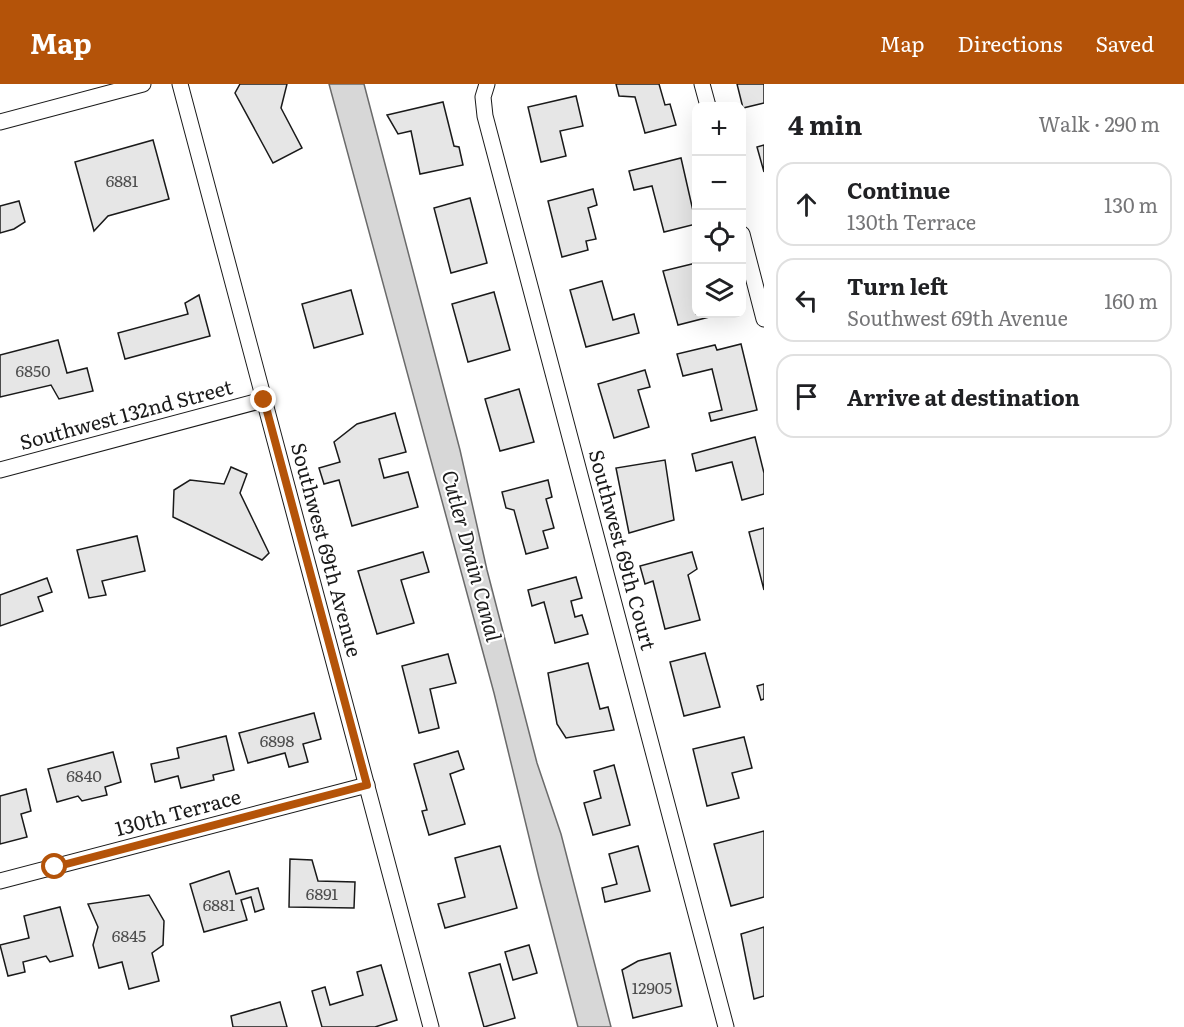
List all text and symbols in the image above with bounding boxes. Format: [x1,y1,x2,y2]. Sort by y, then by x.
text: Map [30,21,92,63]
text: Map [880,27,925,58]
text: Directions [958,27,1063,58]
text: Saved [1096,27,1154,58]
map controls [692,102,746,318]
button: + [692,102,746,156]
text: 4 min [788,104,862,143]
text: Walk · 290 m [1039,108,1160,138]
button: − [692,156,746,210]
house number: 6881 [106,168,139,192]
text: Continue [847,173,950,206]
icon: ahead [790,188,823,221]
text: 130 m [1104,189,1158,219]
text: 130th Terrace [847,206,976,236]
button: locate [692,210,746,264]
button: layers [692,264,746,318]
text: Turn left [847,269,948,302]
icon: left [790,284,823,317]
text: 160 m [1104,285,1158,315]
text: Southwest 69th Avenue [847,302,1068,332]
house number: 6850 [16,358,50,382]
street label: Southwest 132nd Street [16,370,235,456]
icon: arrive [790,380,823,413]
text: Arrive at destination [847,380,1080,413]
route end [250,386,276,412]
street label: Southwest 69th Avenue [285,439,371,660]
street label: Southwest 69th Court [583,446,665,653]
water label: Cutler Drain Canal [436,466,511,644]
house number: 6898 [260,728,294,752]
house number: 6840 [66,763,102,787]
street label: 130th Terrace [111,780,244,842]
route start [41,853,67,879]
house number: 6891 [306,881,339,905]
house number: 6881 [203,892,236,916]
house number: 6845 [112,923,146,947]
house number: 12905 [632,975,672,999]

